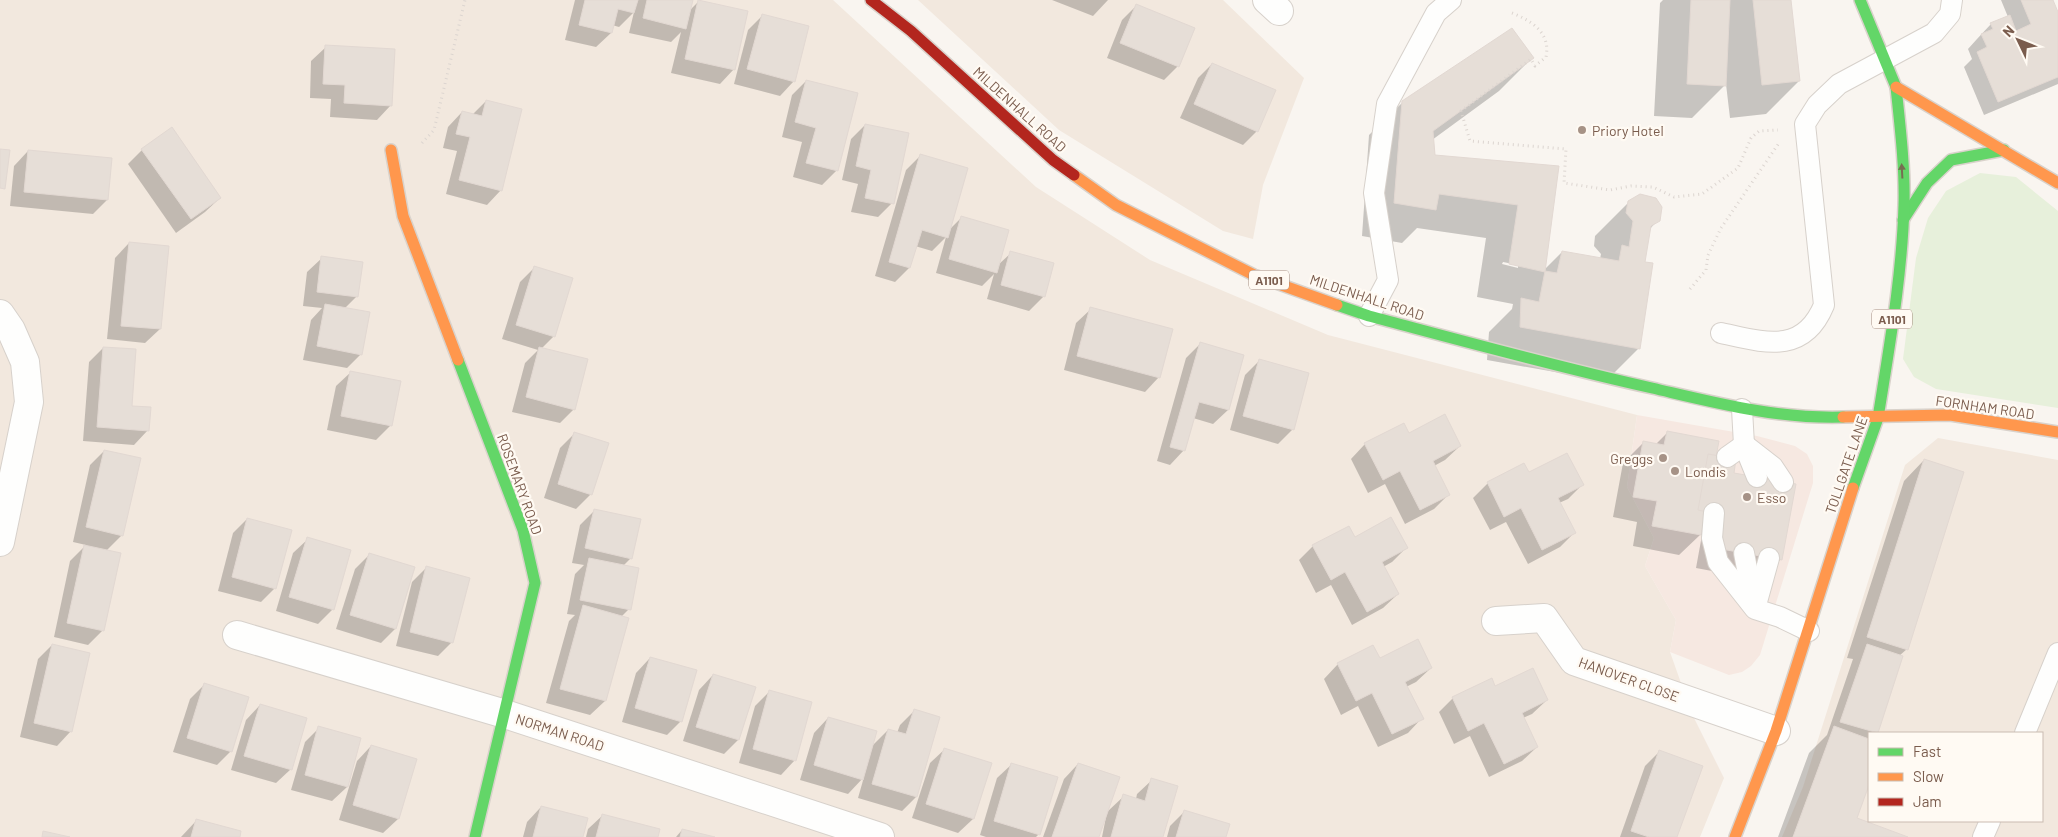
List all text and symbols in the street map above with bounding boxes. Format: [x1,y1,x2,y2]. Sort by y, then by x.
north arrow [1993,15,2043,65]
text: N [1999,22,2018,40]
street label: MILDENHALL ROAD [970,63,1070,155]
place label: Priory Hotel [1592,122,1664,139]
marker: Priory Hotel [1576,124,1588,136]
one-way arrow [1898,163,1906,179]
road number: A1101 [1249,270,1289,290]
street label: MILDENHALL ROAD [1308,271,1426,323]
road number: A1101 [1872,310,1912,328]
street label: FORNHAM ROAD [1934,392,2036,422]
street label: TOLLGATE LANE [1821,414,1871,516]
street label: ROSEMARY ROAD [494,431,546,537]
place label: Greggs [1610,450,1653,467]
marker: Greggs [1657,452,1669,464]
place label: Londis [1685,463,1726,480]
marker: Londis [1669,465,1681,477]
place label: Esso [1757,489,1786,506]
marker: Esso [1741,491,1753,503]
street label: HANOVER CLOSE [1577,653,1681,705]
street label: NORMAN ROAD [514,710,606,754]
legend [1868,732,2043,822]
text: Fast [1913,742,1941,760]
text: Slow [1913,767,1944,785]
text: Jam [1913,792,1942,810]

